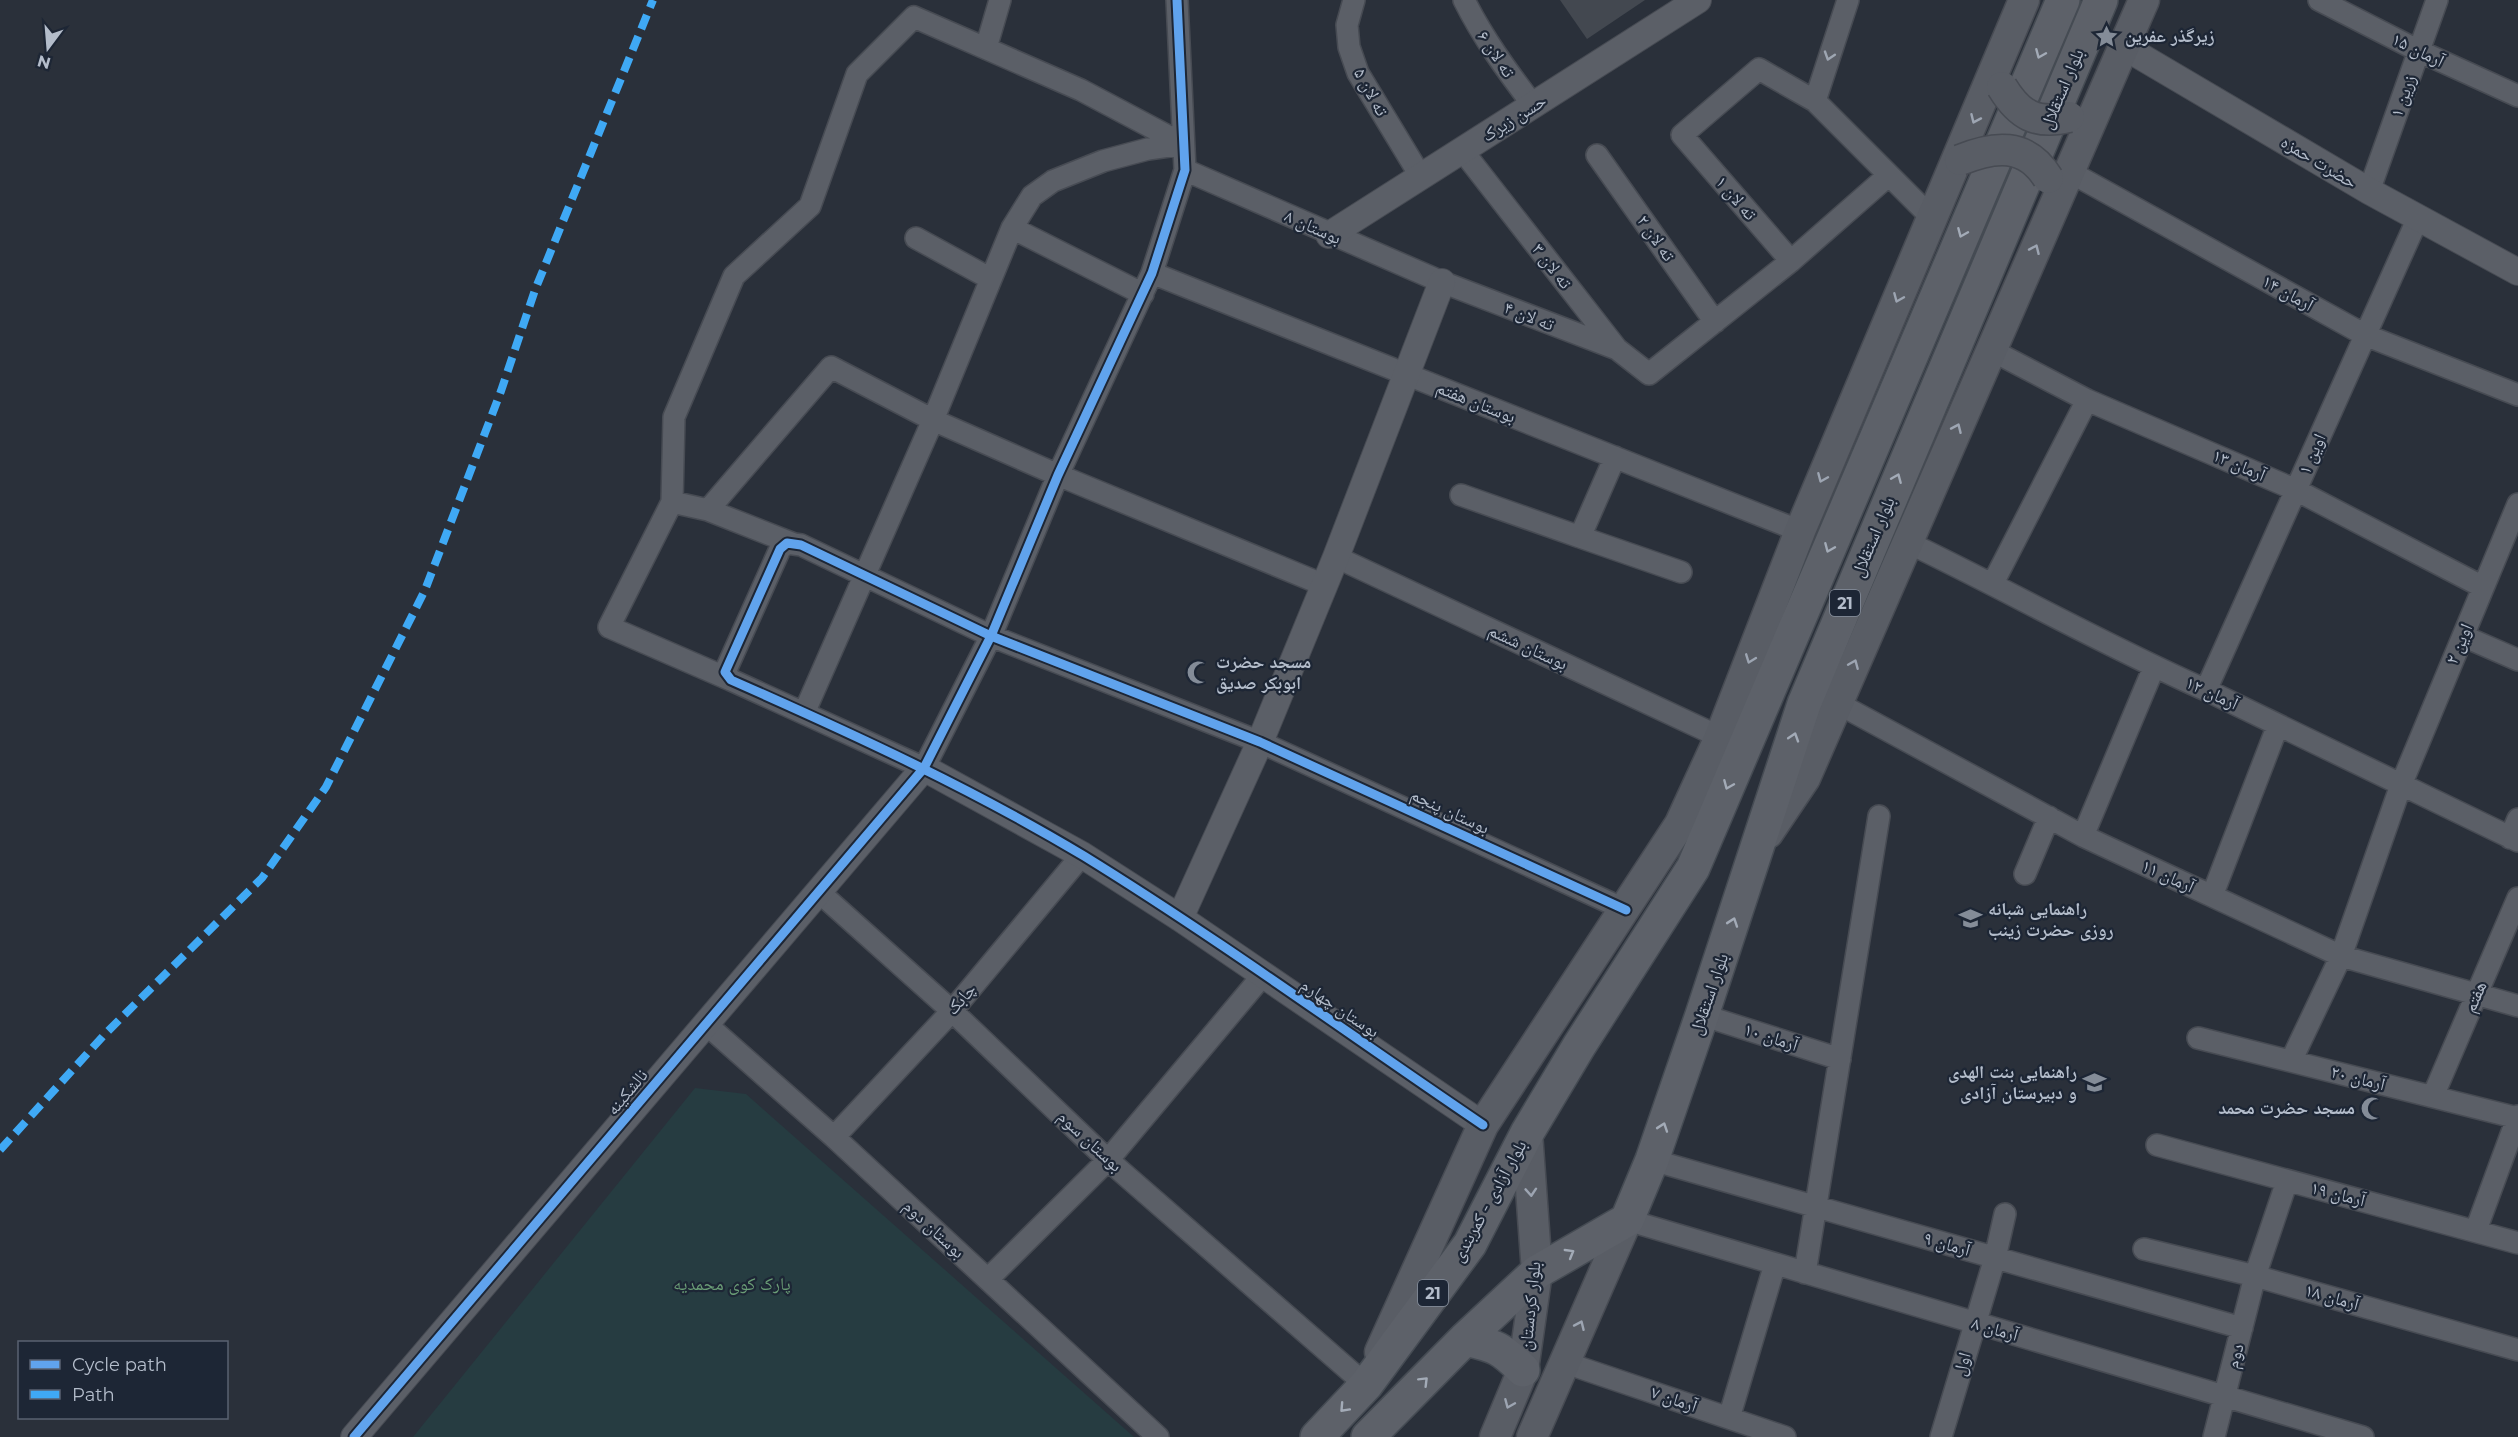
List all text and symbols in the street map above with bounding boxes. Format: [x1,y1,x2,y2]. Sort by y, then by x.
north arrow [18,18,78,78]
place icon: زیرگذر عفرین [2094,23,2120,49]
place label: زیرگذر عفرین [2125,25,2215,47]
street label: ته لان ۶ [1472,26,1520,82]
street label: آرمان ۱۵ [2388,28,2448,72]
street label: بلوار استقلال [2035,46,2089,132]
one-way arrow [2035,47,2047,58]
one-way arrow [1824,50,1837,61]
text: N [35,51,53,73]
street label: ته لان ۵ [1349,64,1393,120]
street label: زرین ۱ [2385,72,2421,120]
street label: حسن زیرک [1478,90,1550,146]
one-way arrow [1970,112,1982,123]
street label: حضرت حمزه [2277,131,2361,193]
street label: ته لان ۱ [1711,171,1761,225]
street label: بوستان ۸ [1281,205,1345,249]
street label: ته لان ۲ [1632,211,1680,265]
one-way arrow [1958,226,1970,237]
street label: ته لان ۳ [1527,239,1577,293]
one-way arrow [2028,244,2040,255]
street label: آرمان ۱۴ [2258,270,2318,316]
one-way arrow [1893,291,1905,302]
street label: ته لان ۴ [1501,296,1557,336]
street label: بوستان هفتم [1433,376,1519,429]
one-way arrow [1950,423,1962,434]
street label: اوین ۱ [2293,430,2331,478]
street label: آرمان ۱۳ [2209,444,2269,486]
one-way arrow [1817,471,1829,482]
one-way arrow [1890,473,1902,484]
street label: بلوار استقلال [1846,494,1900,580]
one-way arrow [1824,541,1836,552]
road number: 21 [1830,590,1860,616]
street label: بوستان ششم [1484,619,1571,676]
street label: اوین ۲ [2441,620,2477,668]
place label: مسجد حضرت ابوبکر صدیق [1216,651,1311,694]
one-way arrow [1745,653,1758,664]
mosque icon: مسجد حضرت ابوبکر صدیق [1185,659,1211,685]
one-way arrow [1846,660,1858,671]
street label: آرمان ۱۲ [2182,671,2242,715]
one-way arrow [1786,732,1799,743]
one-way arrow [1724,779,1736,790]
street label: بوستان پنجم [1407,783,1493,840]
street label: آرمان ۱۱ [2138,854,2198,898]
place label: راهنمایی شبانه روزی حضرت زینب [1988,898,2114,941]
school or university icon: راهنمایی شبانه روزی حضرت زینب [1957,906,1983,932]
one-way arrow [1726,917,1739,928]
street label: بلوار استقلال [1685,950,1733,1038]
street label: بوستان چهارم [1296,974,1384,1043]
street label: هفتم [2459,978,2492,1016]
street label: چابک [941,979,981,1019]
street label: آرمان ۱۰ [1741,1018,1801,1056]
place label: راهنمایی بنت الهدی و دبیرستان آزادی [1948,1061,2077,1104]
street label: آرمان ۲۰ [2328,1061,2388,1095]
street label: نالشکینه [601,1064,653,1120]
school or university icon: راهنمایی بنت الهدی و دبیرستان آزادی [2082,1069,2108,1095]
mosque icon: مسجد حضرت محمد [2360,1095,2386,1121]
place label: مسجد حضرت محمد [2218,1097,2355,1119]
street label: بوستان سوم [1052,1105,1127,1177]
one-way arrow [1656,1122,1669,1132]
street label: بلوار آزادی - کمربندی [1446,1136,1532,1266]
street label: آرمان ۱۹ [2308,1177,2368,1211]
one-way arrow [1525,1187,1538,1196]
street label: بوستان دوم [898,1195,969,1264]
street label: آرمان ۹ [1921,1227,1973,1261]
one-way arrow [1564,1249,1574,1260]
street label: بلوار کردستان [1514,1260,1546,1352]
park label: پارک کوی محمدیه [673,1273,791,1295]
street label: آرمان ۱۸ [2302,1279,2362,1315]
road number: 21 [1418,1280,1448,1306]
street label: آرمان ۸ [1969,1312,2021,1346]
one-way arrow [1572,1321,1584,1332]
legend [18,1341,228,1419]
street label: دوم [2221,1341,2250,1371]
street label: اول [1948,1350,1976,1378]
text: Cycle path [72,1354,167,1376]
one-way arrow [1416,1377,1427,1388]
street label: آرمان ۷ [1648,1381,1700,1417]
text: Path [72,1384,115,1406]
one-way arrow [1504,1397,1516,1408]
one-way arrow [1340,1401,1351,1412]

